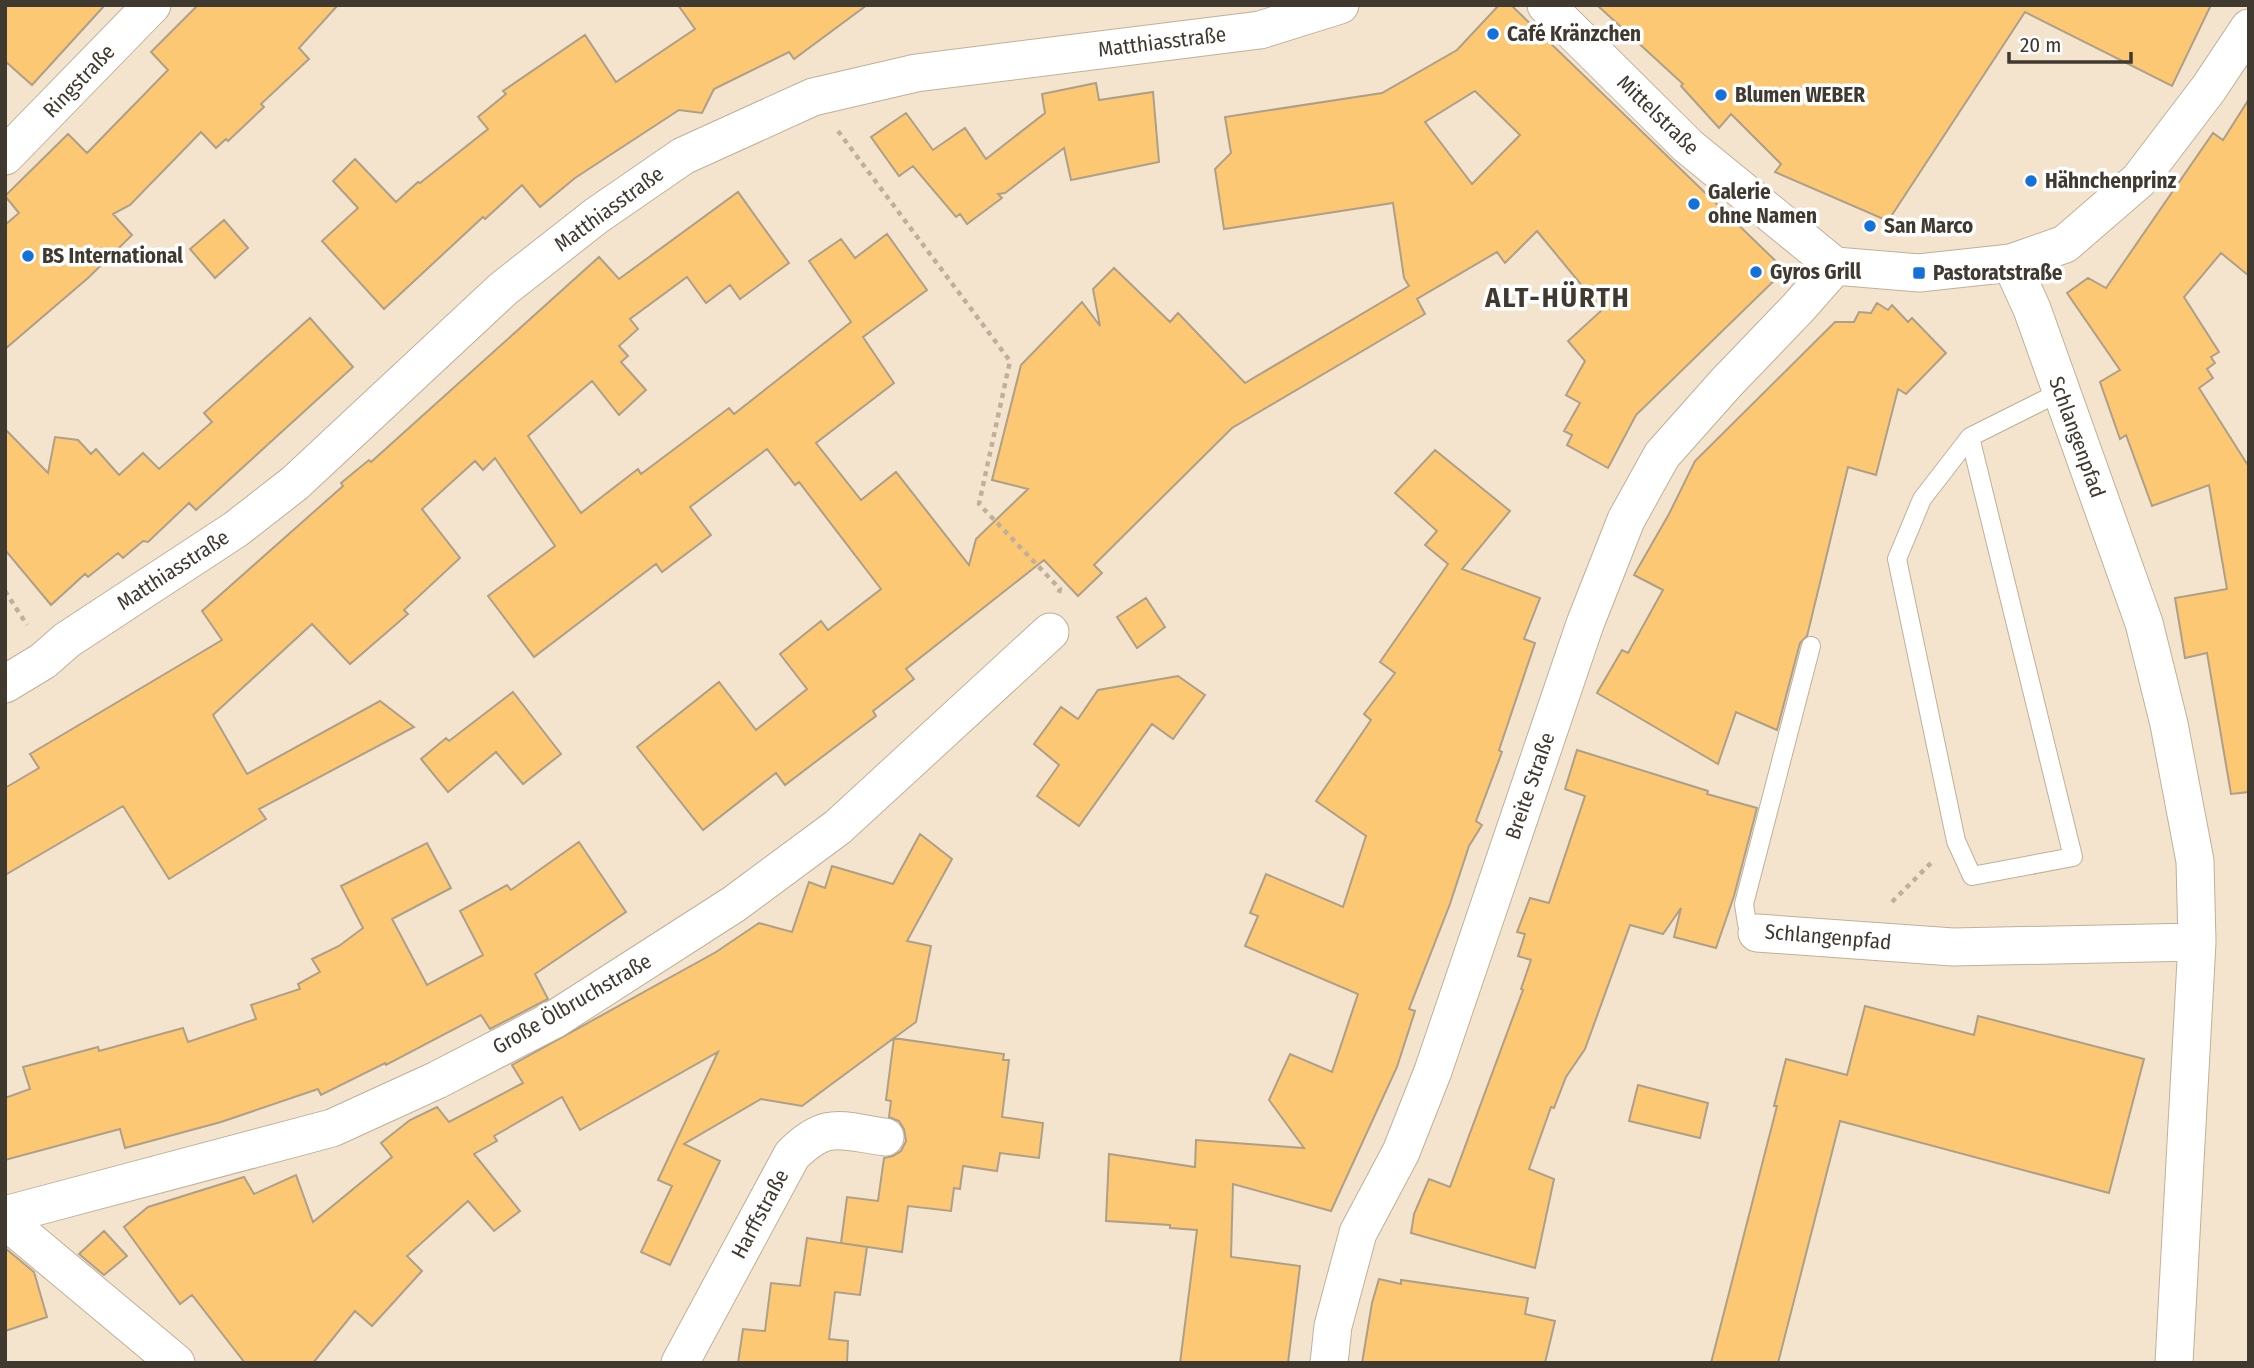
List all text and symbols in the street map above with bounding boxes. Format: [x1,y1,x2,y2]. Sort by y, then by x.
street label: Matthiasstraße [1097,21,1227,63]
place label: Café Kränzchen [1507,21,1641,47]
scale bar [2009,21,2132,65]
marker: Café Kränzchen [1485,26,1501,42]
text: 20 m [2020,32,2061,58]
street label: Ringstraße [38,39,120,123]
street label: Mittelstraße [1612,70,1704,160]
place label: Blumen WEBER [1735,82,1865,108]
marker: Blumen WEBER [1713,87,1729,103]
street label: Matthiasstraße [549,161,669,257]
place label: Hähnchenprinz [2045,168,2176,194]
marker: Hähnchenprinz [2023,173,2039,189]
place label: Galerie ohne Namen [1708,179,1817,229]
marker: Galerie ohne Namen [1686,196,1702,212]
place label: San Marco [1884,213,1973,239]
marker: San Marco [1862,218,1878,234]
place label: BS International [42,243,183,269]
marker: BS International [20,248,36,264]
place label: Gyros Grill [1770,259,1862,285]
place label: Pastoratstraße [1933,260,2063,286]
marker: Gyros Grill [1748,264,1764,280]
marker: Pastoratstraße [1911,265,1927,281]
district label: ALT-HÜRTH [1484,281,1631,314]
street label: Schlangenpfad [2043,373,2111,501]
street label: Matthiasstraße [112,524,234,616]
street label: Breite Straße [1500,729,1560,843]
street label: Schlangenpfad [1764,919,1892,955]
street label: Große Ölbruchstraße [488,948,656,1060]
street label: Harffstraße [726,1165,794,1263]

